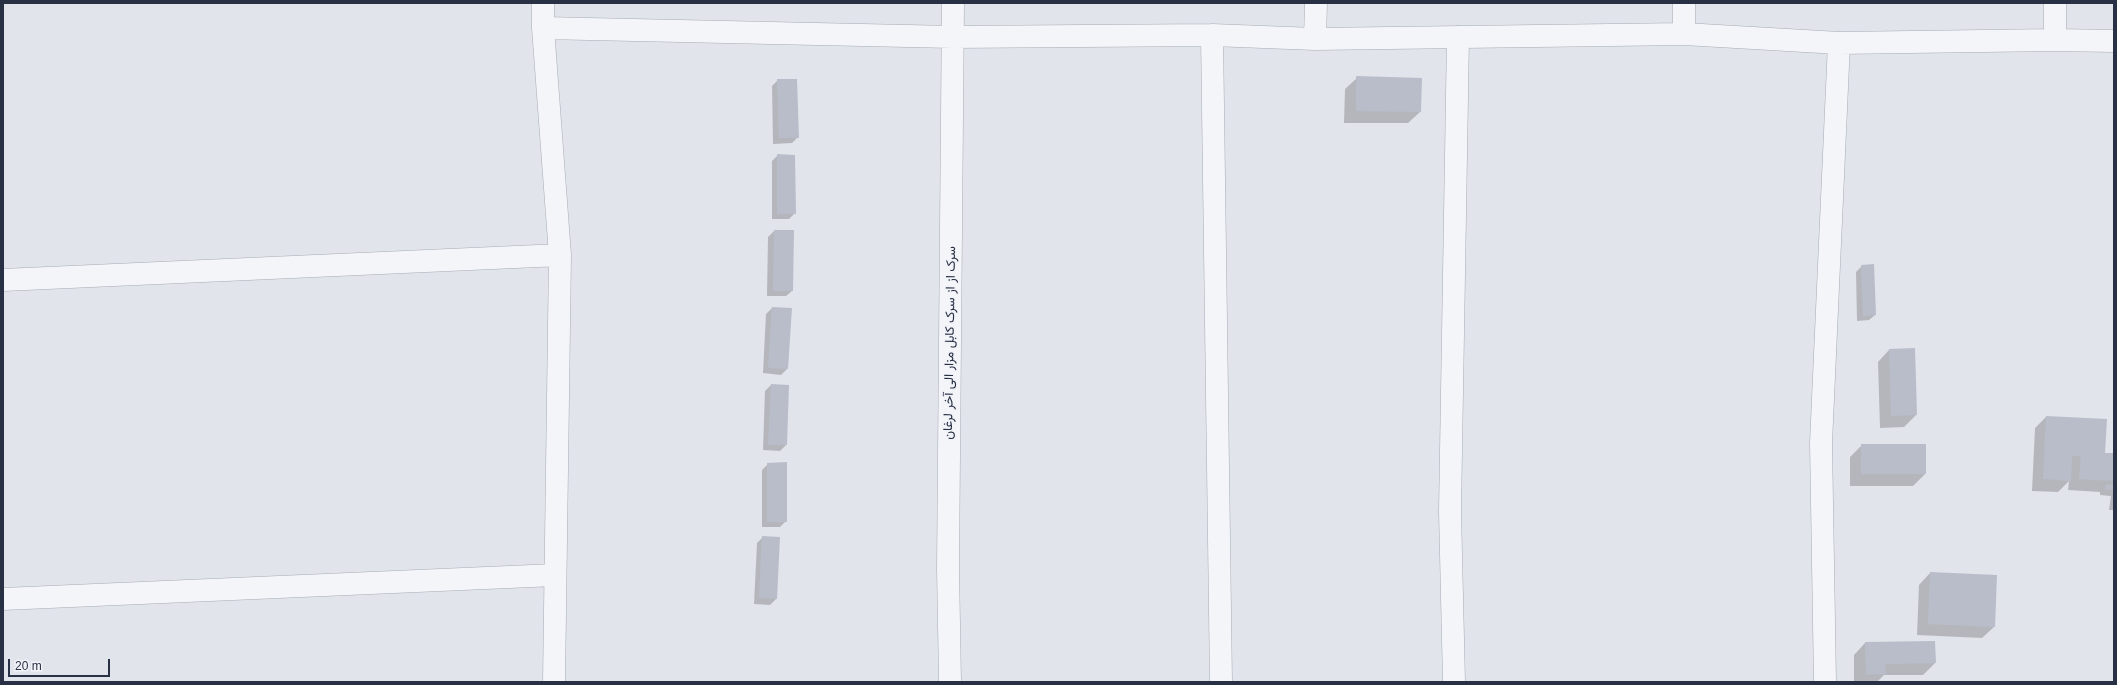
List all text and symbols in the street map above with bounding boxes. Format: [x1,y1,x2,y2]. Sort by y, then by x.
street label: سرک از از سرک کابل مزار الی آخر لرغان [941,246,959,440]
scale bar [10,651,112,677]
text: 20 m [15,659,42,673]

